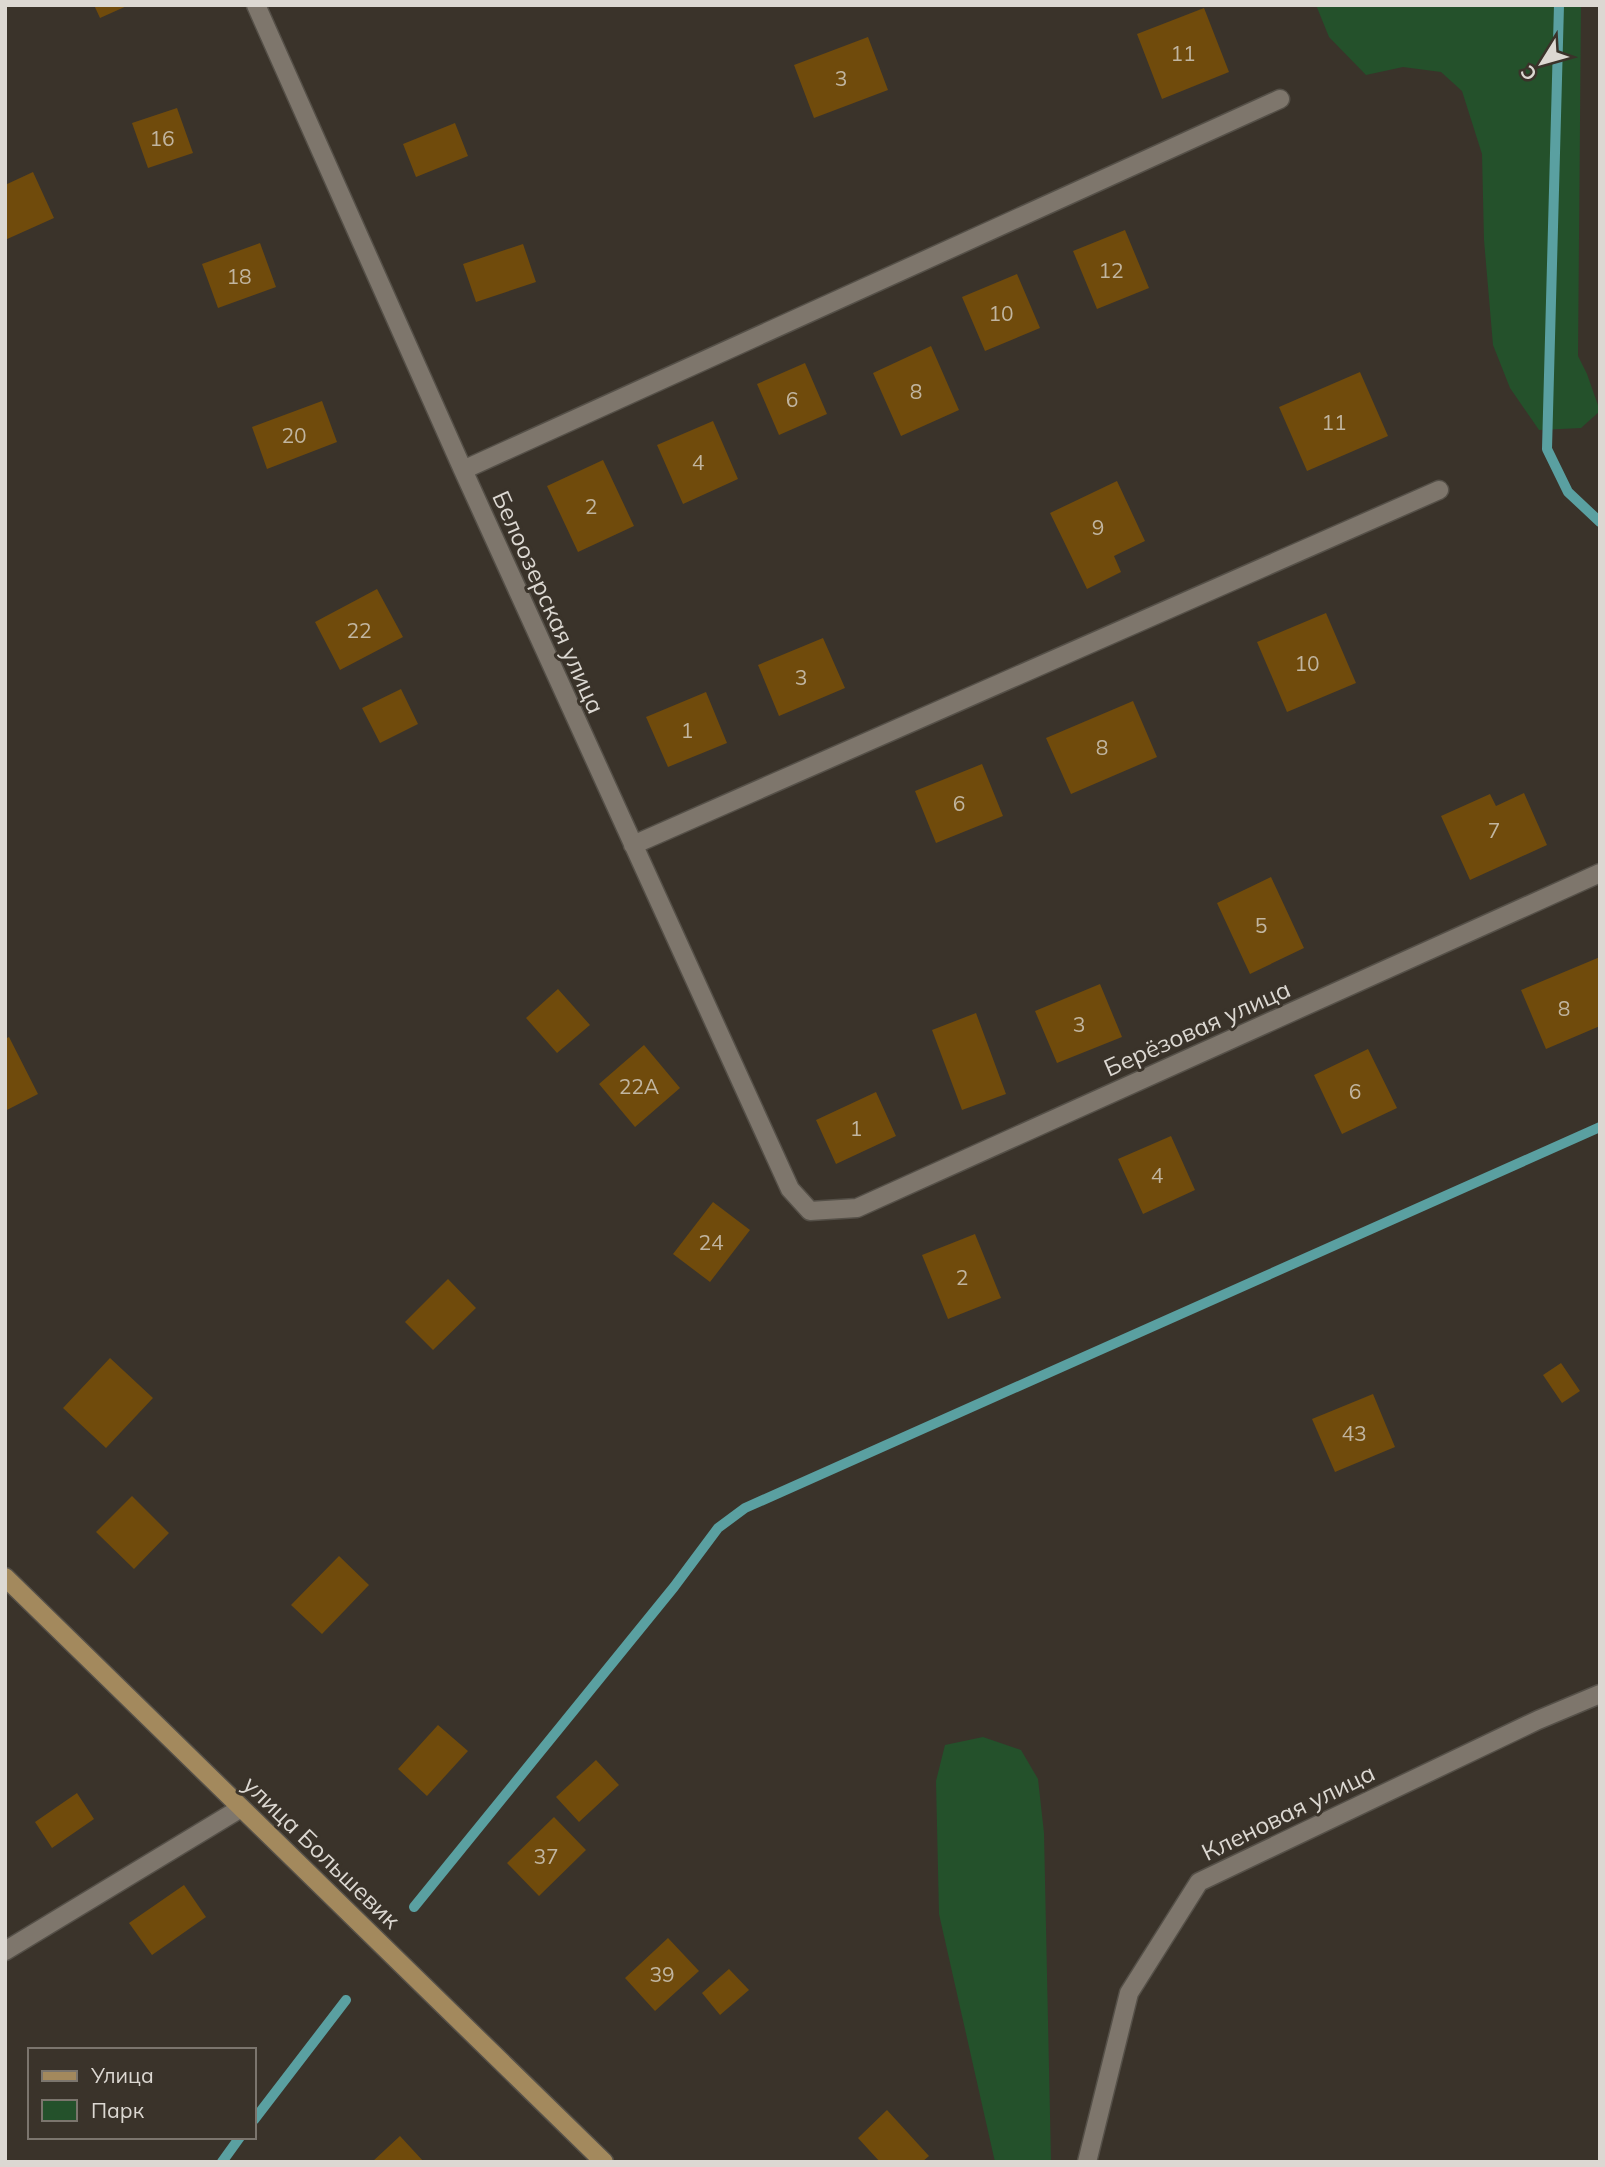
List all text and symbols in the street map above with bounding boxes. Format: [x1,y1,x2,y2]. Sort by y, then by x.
north arrow [1507,28,1577,98]
house number: 11 [1170,40,1196,66]
text: С [1515,61,1542,86]
house number: 3 [835,65,847,91]
house number: 16 [149,125,175,151]
house number: 12 [1098,257,1124,283]
house number: 18 [226,263,252,289]
house number: 10 [988,300,1014,326]
house number: 8 [910,378,922,404]
house number: 6 [786,386,798,412]
house number: 11 [1321,409,1347,435]
house number: 20 [281,422,307,448]
house number: 4 [692,449,705,475]
street label: Белоозерская улица [486,486,612,718]
house number: 2 [585,493,597,519]
house number: 9 [1092,514,1104,540]
house number: 22 [346,617,372,643]
house number: 10 [1294,650,1320,676]
house number: 3 [795,664,807,690]
house number: 1 [681,717,693,743]
house number: 8 [1096,734,1108,760]
house number: 6 [953,790,965,816]
house number: 7 [1488,817,1500,843]
house number: 5 [1255,912,1267,938]
street label: Берёзовая улица [1099,973,1295,1083]
house number: 8 [1558,995,1570,1021]
house number: 3 [1073,1011,1085,1037]
house number: 22А [619,1073,660,1099]
house number: 6 [1349,1078,1361,1104]
house number: 1 [850,1115,862,1141]
house number: 4 [1151,1162,1164,1188]
house number: 24 [698,1229,724,1255]
house number: 2 [956,1264,968,1290]
house number: 43 [1341,1420,1367,1446]
street label: Кленовая улица [1197,1757,1379,1867]
street label: улица Большевик [237,1769,407,1935]
house number: 37 [533,1843,559,1869]
house number: 39 [649,1961,675,1987]
legend [28,2048,256,2139]
text: Улица [90,2062,154,2088]
text: Парк [91,2097,145,2123]

